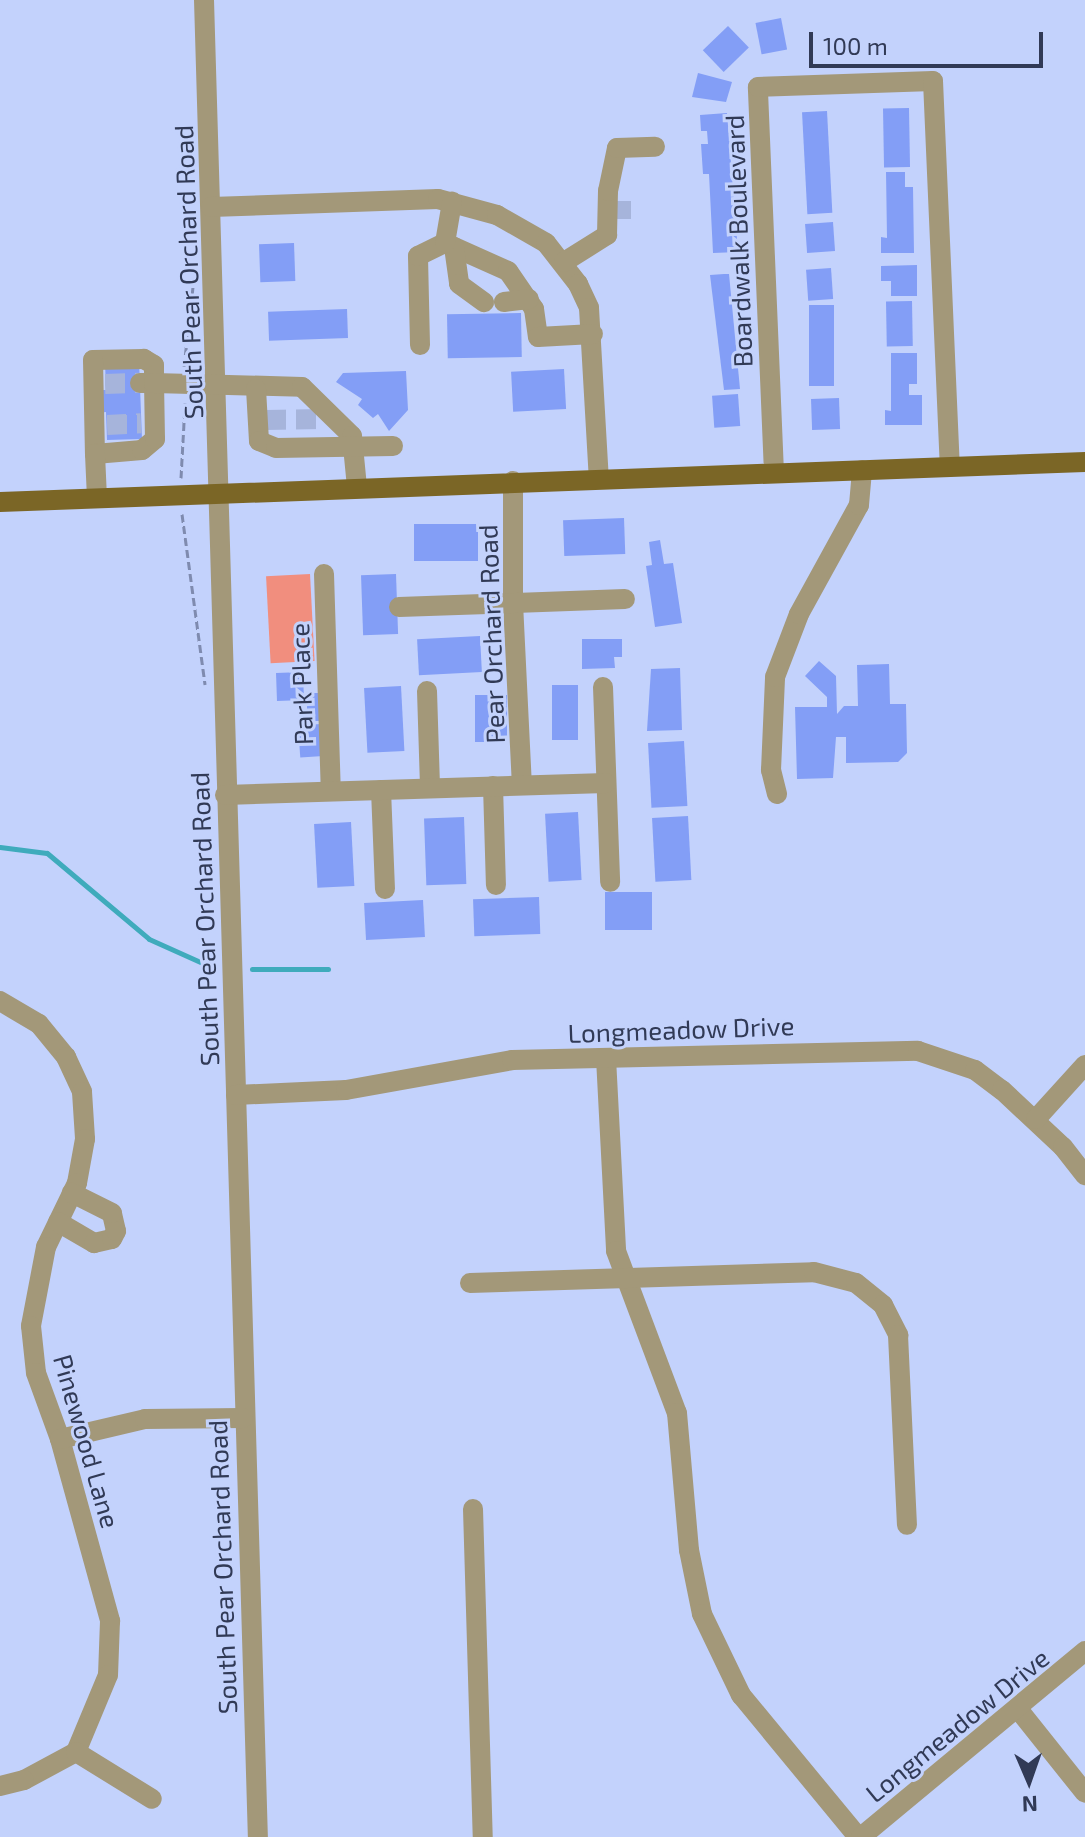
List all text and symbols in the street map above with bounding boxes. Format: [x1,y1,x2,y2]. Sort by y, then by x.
scale bar [813,16,1047,66]
text: 100 m [823,31,888,60]
street label: Boardwalk Boulevard [718,114,758,368]
street label: South Pear Orchard Road [167,124,209,420]
street label: Pear Orchard Road [472,524,510,744]
street label: Park Place [283,622,319,746]
street label: South Pear Orchard Road [183,771,225,1067]
street label: Longmeadow Drive [567,1009,795,1049]
street label: Pinewood Lane [47,1351,127,1531]
street label: South Pear Orchard Road [201,1419,243,1715]
street label: Longmeadow Drive [859,1641,1055,1809]
north arrow [989,1741,1069,1821]
text: N [1021,1792,1038,1818]

